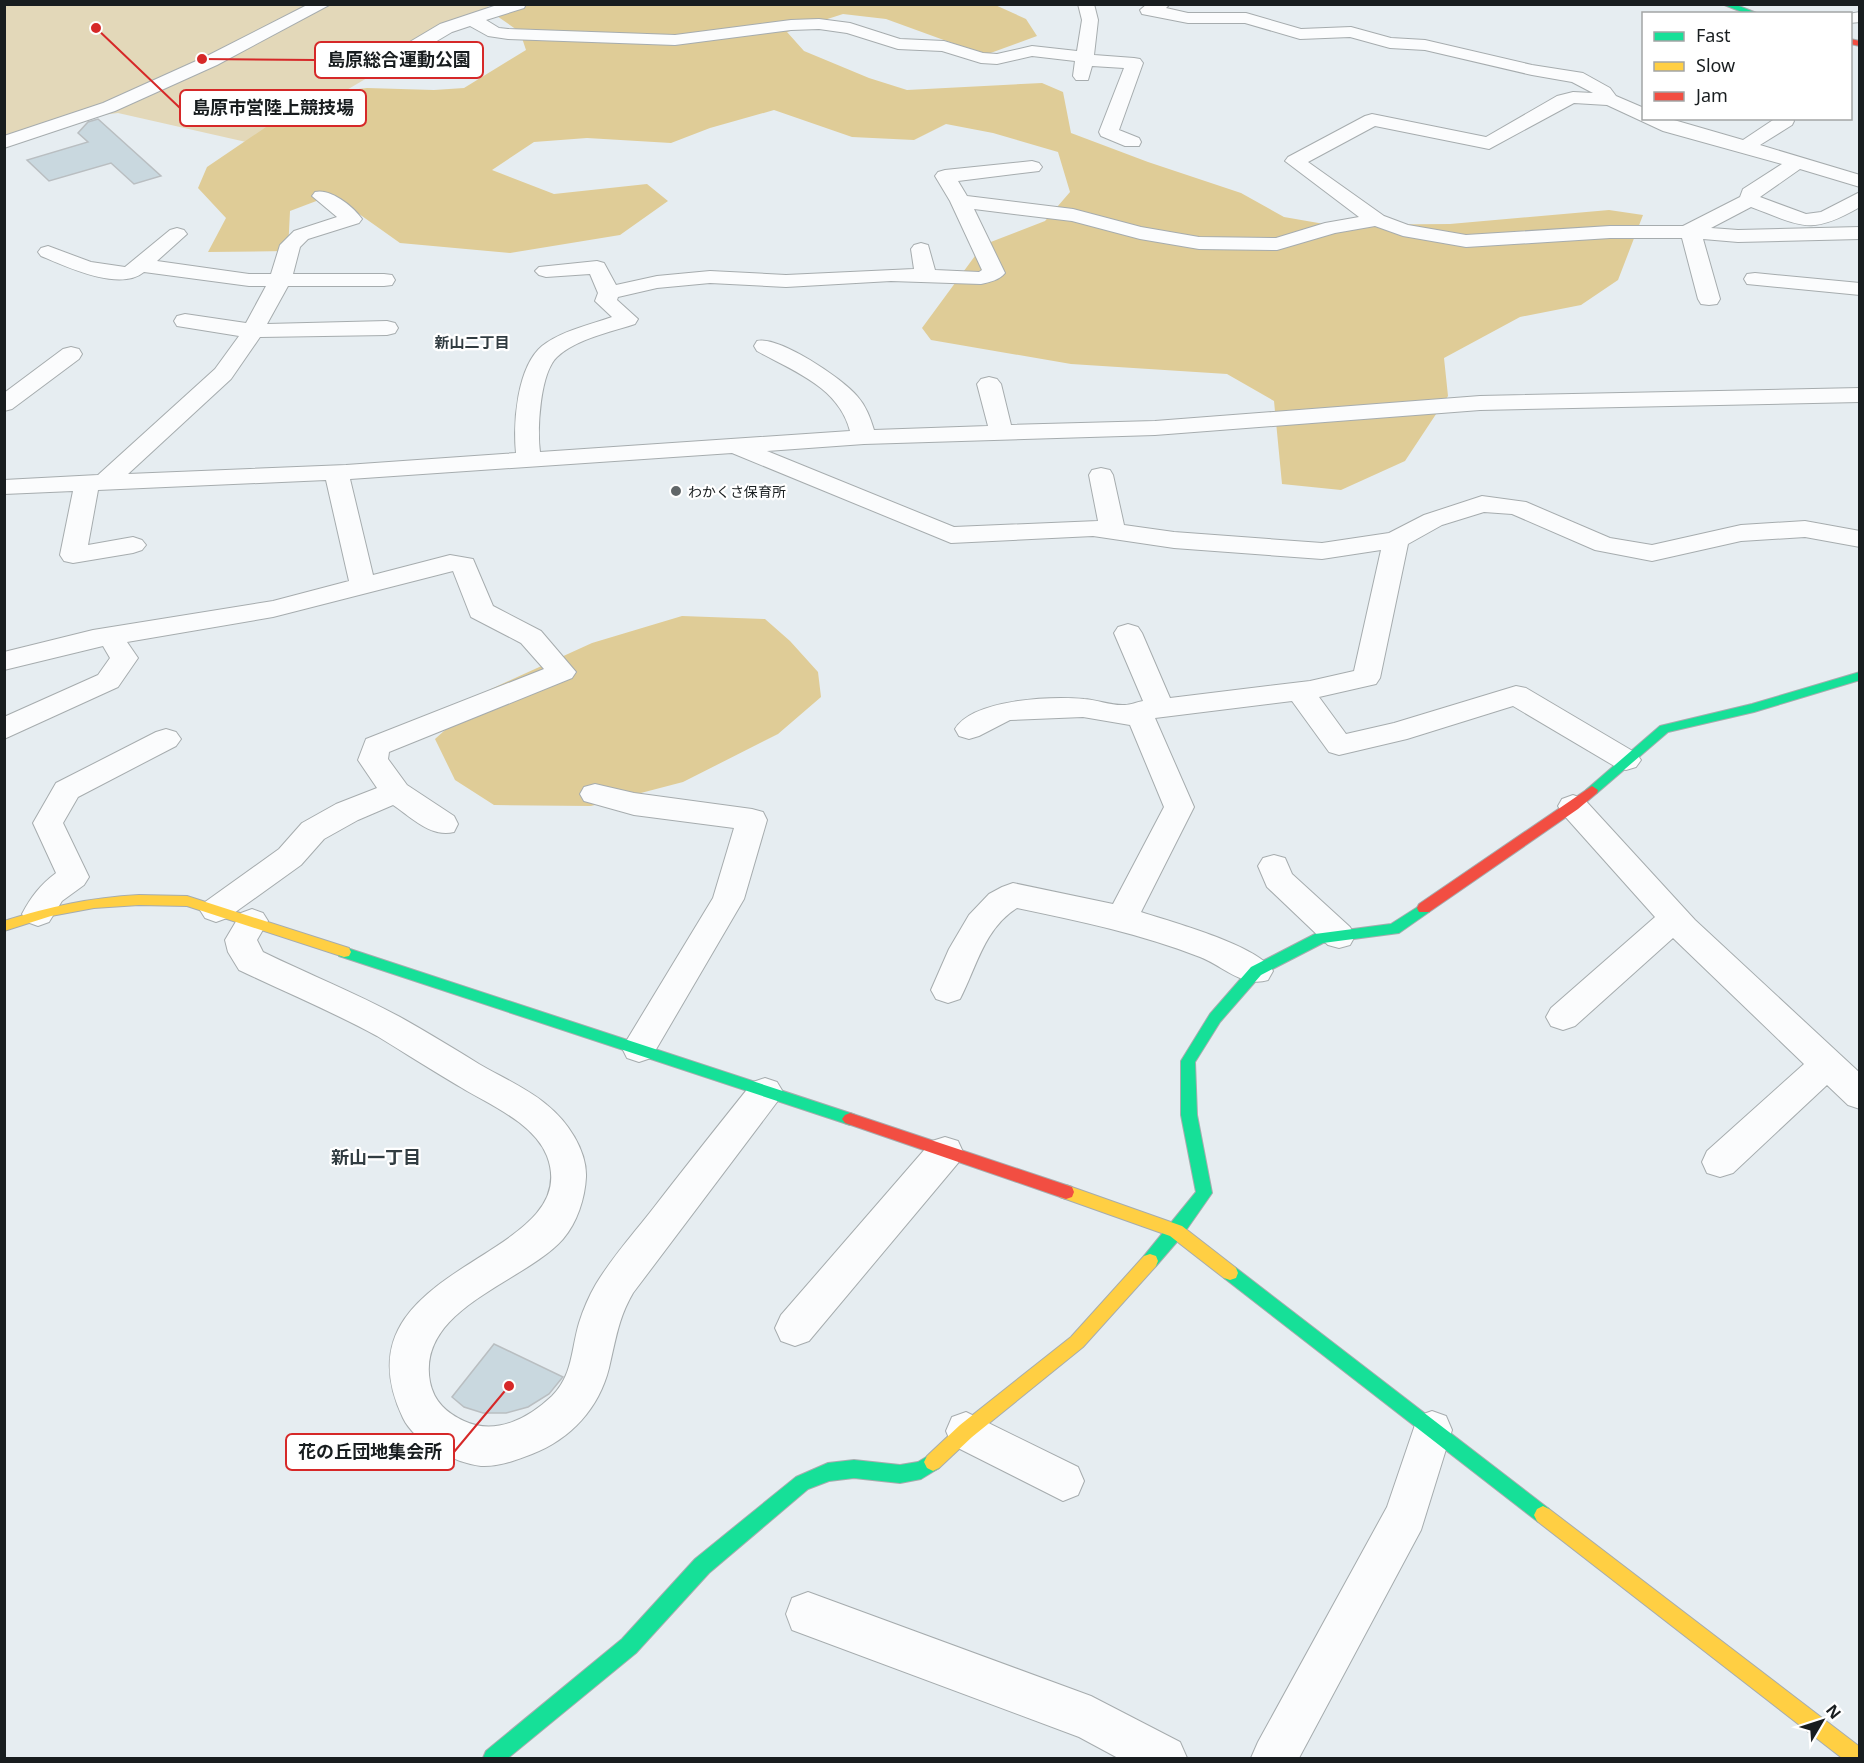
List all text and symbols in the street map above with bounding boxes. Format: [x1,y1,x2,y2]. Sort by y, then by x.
legend [1642,12,1852,120]
text: Fast [1696,23,1731,47]
callout: 島原総合運動公園 [315,42,483,78]
text: 島原総合運動公園 [327,47,471,71]
text: Slow [1696,53,1735,77]
text: Jam [1694,83,1728,107]
callout: 島原市営陸上競技場 [180,90,366,126]
text: 島原市営陸上競技場 [192,95,354,119]
district label: 新山二丁目 [434,332,510,352]
place label: わかくさ保育所 [688,482,786,501]
marker: わかくさ保育所 [669,484,683,498]
district label: 新山一丁目 [331,1145,421,1169]
callout: 花の丘団地集会所 [286,1434,454,1470]
text: 花の丘団地集会所 [298,1439,442,1463]
north arrow [1792,1691,1852,1751]
text: N [1821,1700,1846,1724]

